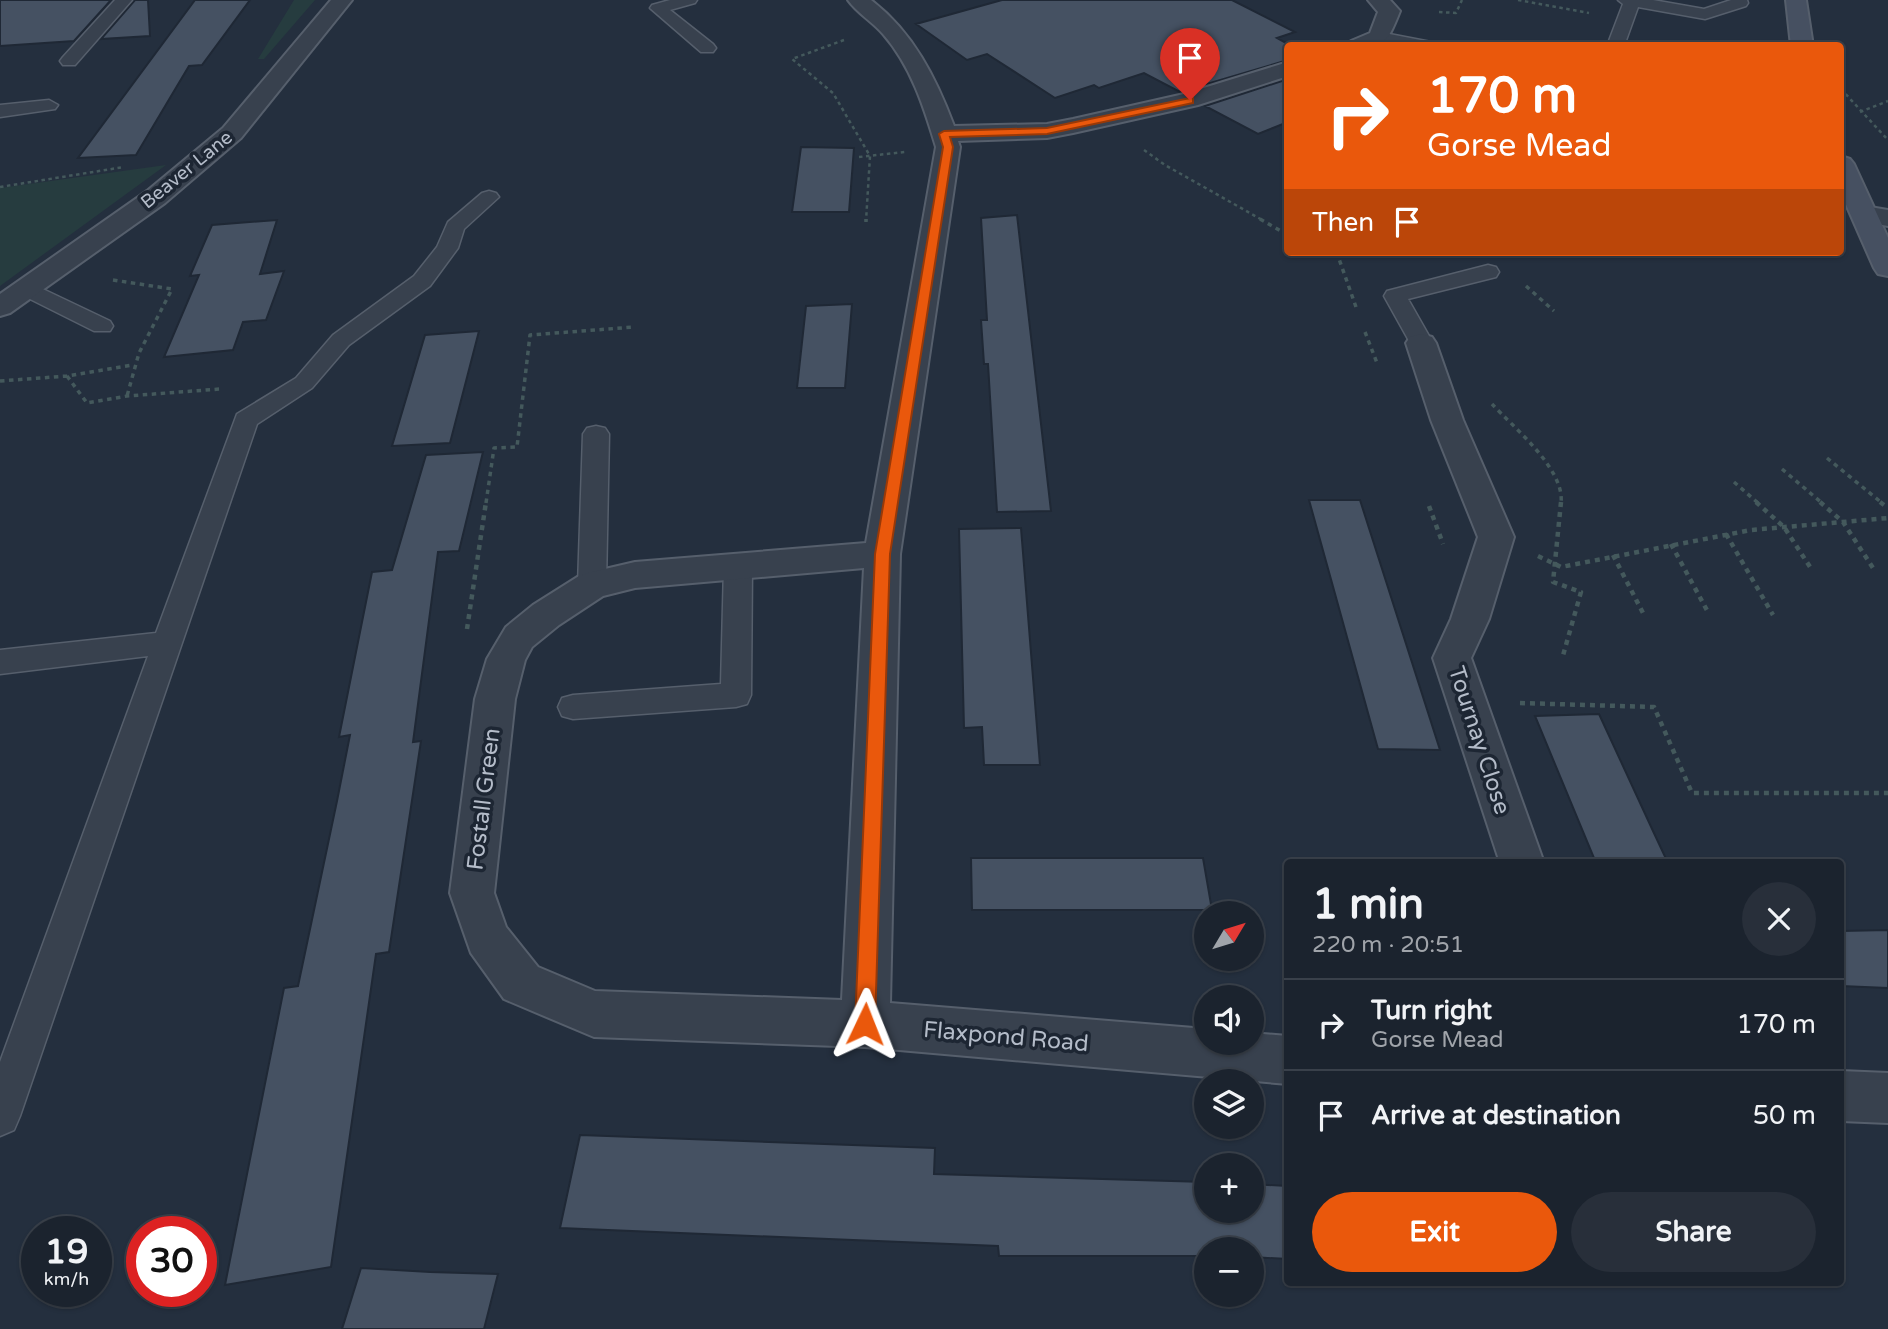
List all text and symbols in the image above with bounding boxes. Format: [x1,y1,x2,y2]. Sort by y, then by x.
pin [1160,28,1220,100]
icon: arrive [1171,39,1209,77]
text: 170 m [1427,67,1577,126]
icon: right [1312,70,1403,161]
street label: Beaver Lane [136,126,237,213]
text: Gorse Mead [1427,127,1611,165]
icon: arrive [1388,203,1426,241]
text: Then [1312,207,1374,238]
street label: Tournay Close [1442,663,1516,818]
street label: Fostall Green [461,726,507,872]
text: 1 min [1312,879,1424,930]
button: close [1742,882,1816,956]
north arrow [1194,901,1264,971]
map controls [1194,901,1264,1307]
text: 220 m · 20:51 [1312,931,1464,959]
button: sound [1194,985,1264,1055]
position arrow [828,987,902,1061]
text: Turn right [1371,995,1492,1026]
icon: right [1312,1006,1350,1044]
text: 170 m [1736,1009,1816,1040]
street label: Flaxpond Road [922,1016,1090,1058]
text: Gorse Mead [1371,1026,1504,1054]
button: layers [1194,1069,1264,1139]
icon: arrive [1312,1097,1350,1135]
text: Arrive at destination [1371,1100,1621,1131]
text: 50 m [1753,1100,1816,1131]
button: + [1194,1153,1264,1223]
button: Exit [1312,1192,1557,1272]
button: Share [1571,1192,1816,1272]
speed limit sign: 30 [126,1216,217,1307]
text: 19 [45,1231,88,1273]
button: − [1194,1237,1264,1307]
text: km/h [44,1268,89,1290]

